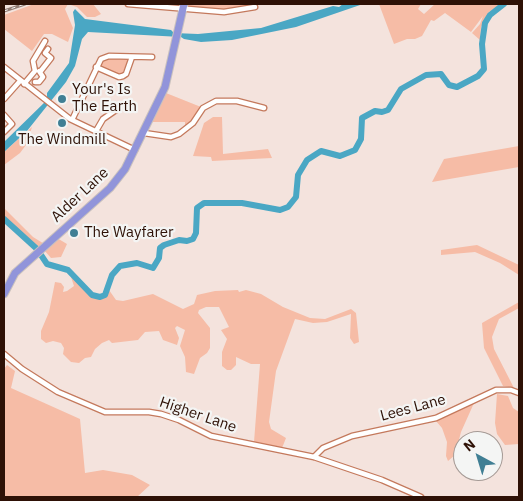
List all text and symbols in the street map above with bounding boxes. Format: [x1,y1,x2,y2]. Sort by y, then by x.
place label: Your's Is The Earth [72,81,137,116]
marker: Your's Is The Earth [56,93,68,105]
marker: The Windmill [56,117,68,129]
place label: The Windmill [18,131,106,149]
street label: Alder Lane [48,164,112,226]
place label: The Wayfarer [84,224,174,242]
marker: The Wayfarer [68,227,80,239]
street label: Lees Lane [378,391,448,425]
street label: Higher Lane [157,393,239,437]
north arrow [453,431,503,481]
text: N [460,435,479,455]

